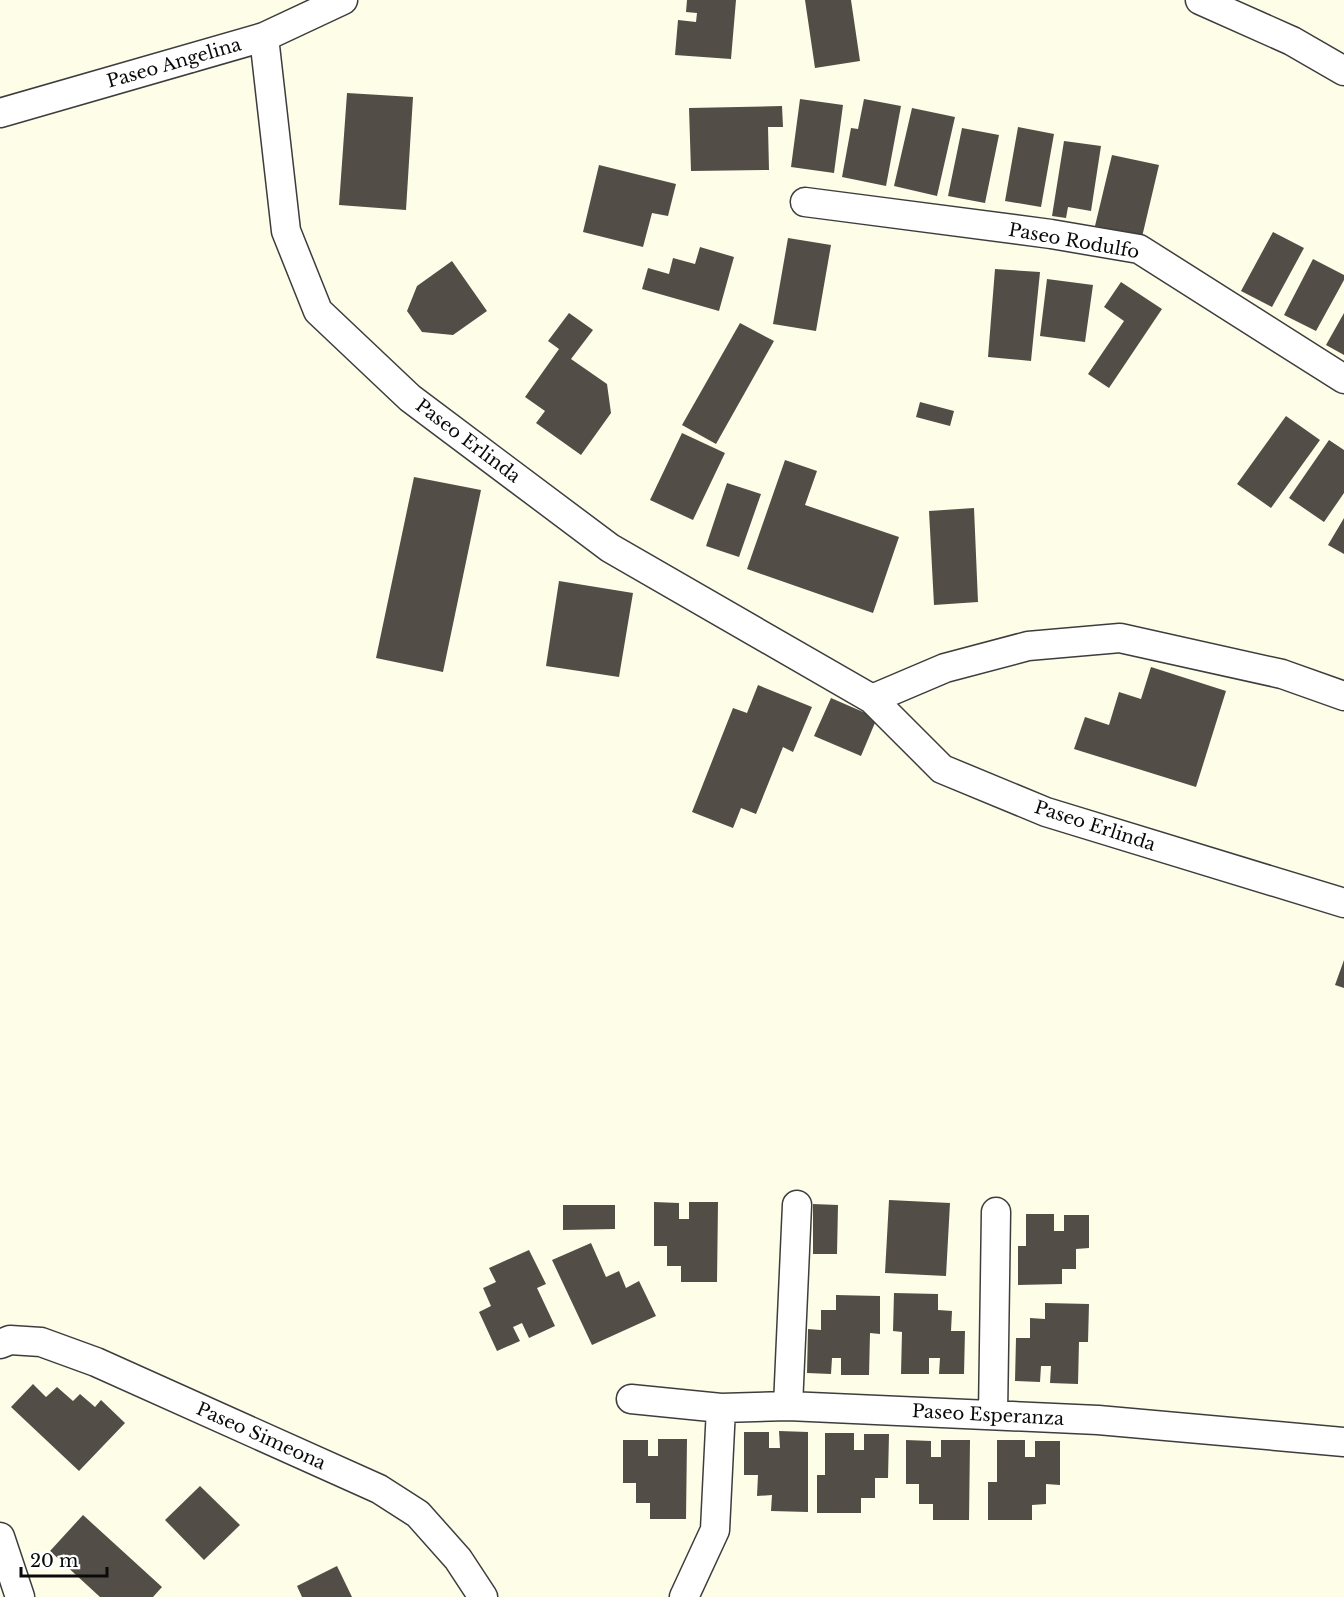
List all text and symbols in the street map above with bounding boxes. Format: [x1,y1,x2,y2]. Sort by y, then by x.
street label: Paseo Angelina [104,33,244,93]
street label: Paseo Rodulfo [1007,219,1141,263]
street label: Paseo Erlinda [411,394,525,488]
street label: Paseo Erlinda [1032,796,1158,856]
street label: Paseo Simeona [193,1398,329,1474]
street label: Paseo Esperanza [911,1400,1065,1430]
scale bar [21,1540,106,1578]
text: 20 m [30,1550,78,1572]

